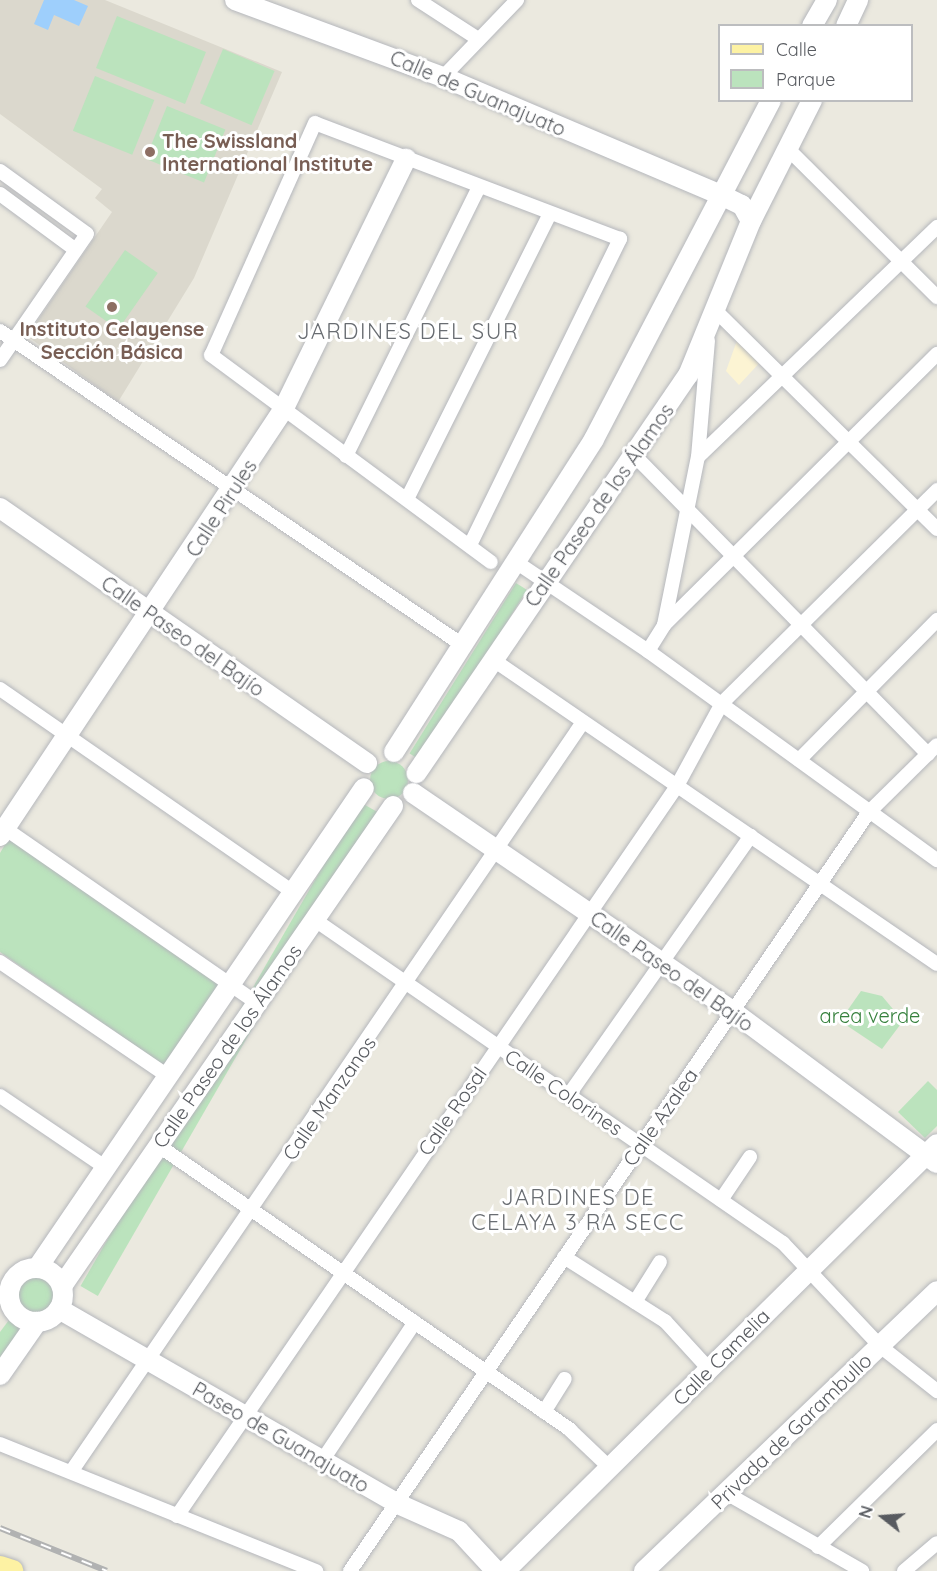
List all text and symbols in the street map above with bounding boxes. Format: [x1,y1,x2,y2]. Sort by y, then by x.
legend [718,24,913,102]
text: Calle [776,38,817,61]
street label: Calle de Guanajuato [387,45,569,141]
text: Parque [776,68,835,91]
place label: The Swissland International Institute [162,128,373,175]
marker: The Swissland International Institute [143,145,157,159]
marker: Instituto Celayense Sección Básica [105,300,119,314]
place label: Instituto Celayense Sección Básica [19,316,205,363]
district label: JARDINES DEL SUR [297,319,519,345]
street label: Calle Paseo de los Álamos [520,399,678,611]
street label: Calle Pirules [181,455,261,561]
street label: Calle Paseo del Bajío [97,571,269,701]
street label: Calle Paseo del Bajío [586,906,758,1036]
street label: Calle Paseo de los Álamos [148,940,306,1152]
park label: area verde [820,1003,920,1027]
street label: Calle Manzanos [277,1031,381,1165]
street label: Calle Colorines [501,1044,627,1140]
street label: Calle Rosal [413,1062,491,1160]
street label: Calle Azalea [618,1064,702,1170]
district label: JARDINES DE CELAYA 3 RA SECC [471,1184,685,1236]
street label: Calle Camelia [668,1304,774,1410]
street label: Privada de Garambullo [706,1348,876,1514]
street label: Paseo de Guanajuato [188,1377,374,1497]
north arrow [853,1487,913,1547]
text: N [855,1503,877,1520]

